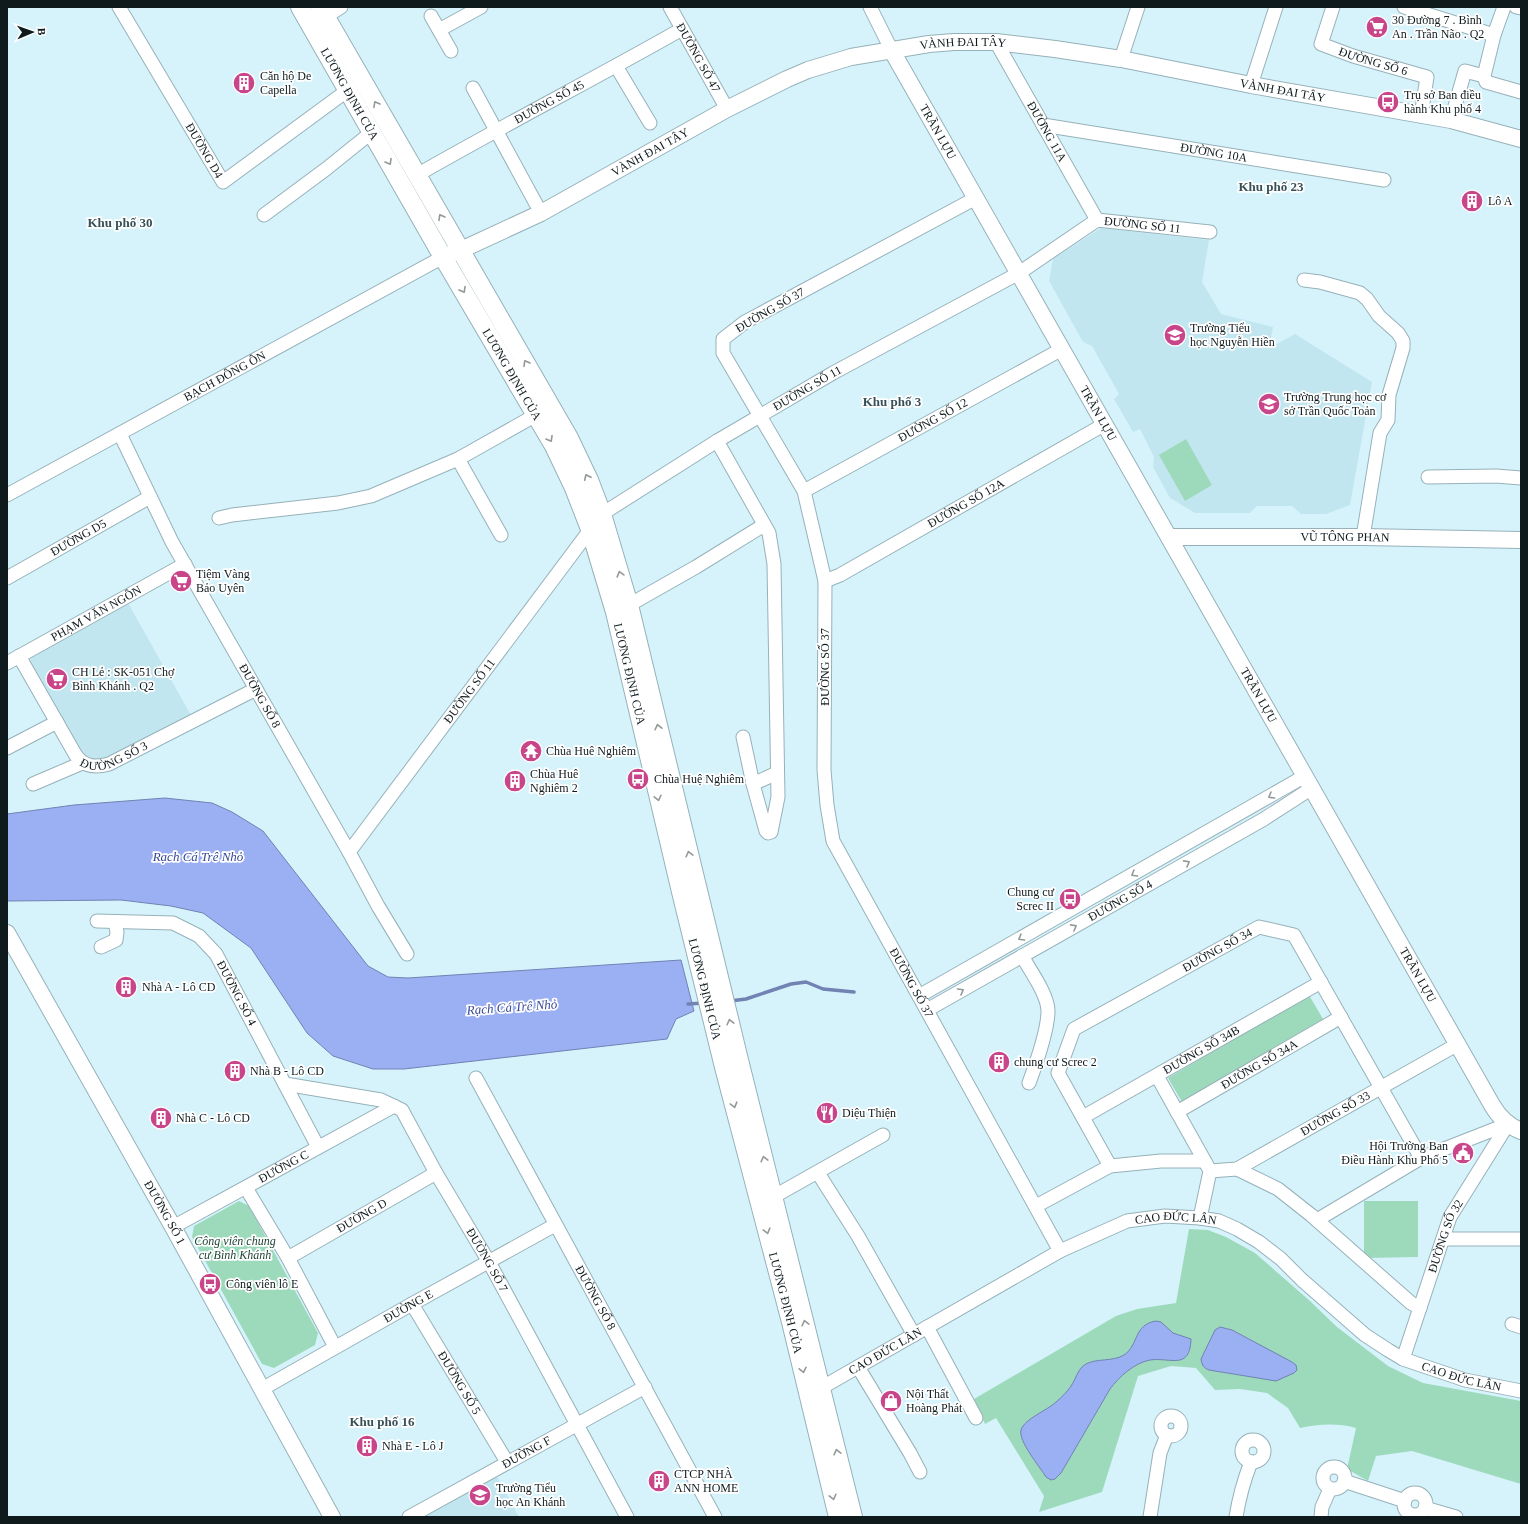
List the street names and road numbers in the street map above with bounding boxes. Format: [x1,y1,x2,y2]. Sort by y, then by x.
street label: ĐƯỜNG SỐ 47 [673,20,723,95]
street label: VÀNH ĐAI TÂY [919,35,1007,52]
street label: ĐƯỜNG SỐ 6 [1337,44,1409,78]
street label: LƯƠNG ĐỊNH CỦA [318,45,382,143]
street label: VÀNH ĐAI TÂY [1239,76,1327,105]
street label: ĐƯỜNG SỐ 45 [512,77,587,127]
street label: ĐƯỜNG 11A [1024,99,1070,165]
street label: TRẦN LỰU [917,102,959,162]
street label: ĐƯỜNG D4 [183,120,226,181]
street label: VÀNH ĐAI TÂY [609,125,692,179]
street label: ĐƯỜNG 10A [1179,140,1249,165]
street label: ĐƯỜNG SỐ 11 [1103,214,1181,236]
street label: ĐƯỜNG SỐ 37 [733,284,807,335]
street label: LƯƠNG ĐỊNH CỦA [479,326,544,423]
street label: BẠCH ĐÔNG ÔN [181,348,268,404]
street label: ĐƯỜNG SỐ 11 [771,363,844,414]
street label: TRẦN LỰU [1077,383,1120,444]
street label: ĐƯỜNG SỐ 12 [896,395,970,445]
street label: ĐƯỜNG SỐ 12A [925,476,1007,531]
street label: ĐƯỜNG D5 [48,516,109,559]
street label: VŨ TÔNG PHAN [1300,530,1390,545]
street label: PHẠM VĂN NGÔN [49,583,144,644]
street label: LƯƠNG ĐỊNH CỦA [611,622,648,726]
street label: ĐƯỜNG SỐ 37 [817,628,832,706]
street label: ĐƯỜNG SỐ 11 [441,656,498,726]
street label: ĐƯỜNG SỐ 8 [236,661,284,730]
street label: TRẦN LỰU [1237,665,1280,725]
street label: ĐƯỜNG SỐ 3 [78,739,150,773]
street label: ĐƯỜNG SỐ 4 [1086,877,1155,924]
street label: ĐƯỜNG SỐ 34 [1180,925,1255,975]
street label: LƯƠNG ĐỊNH CỦA [686,937,724,1042]
street label: ĐƯỜNG SỐ 37 [887,945,936,1020]
street label: TRẦN LỰU [1397,945,1439,1005]
street label: ĐƯỜNG SỐ 4 [214,958,259,1028]
street label: ĐƯỜNG SỐ 34B [1161,1023,1242,1077]
street label: ĐƯỜNG SỐ 34A [1218,1037,1300,1092]
street label: ĐƯỜNG SỐ 33 [1298,1088,1372,1139]
street label: ĐƯỜNG C [256,1147,311,1186]
street label: ĐƯỜNG SỐ 1 [141,1178,188,1247]
street label: ĐƯỜNG D [334,1196,390,1236]
street label: ĐƯỜNG SỐ 32 [1425,1197,1466,1275]
street label: CAO ĐỨC LÂN [1134,1209,1218,1228]
street label: ĐƯỜNG SỐ 7 [463,1225,511,1294]
street label: LƯƠNG ĐỊNH CỦA [766,1251,805,1355]
street label: ĐƯỜNG SỐ 8 [572,1263,619,1332]
street label: ĐƯỜNG E [381,1287,435,1326]
street label: CAO ĐỨC LÂN [846,1325,925,1378]
street label: ĐƯỜNG SỐ 5 [435,1349,484,1417]
street label: CAO ĐỨC LÂN [1420,1359,1503,1394]
street label: ĐƯỜNG F [499,1433,554,1471]

